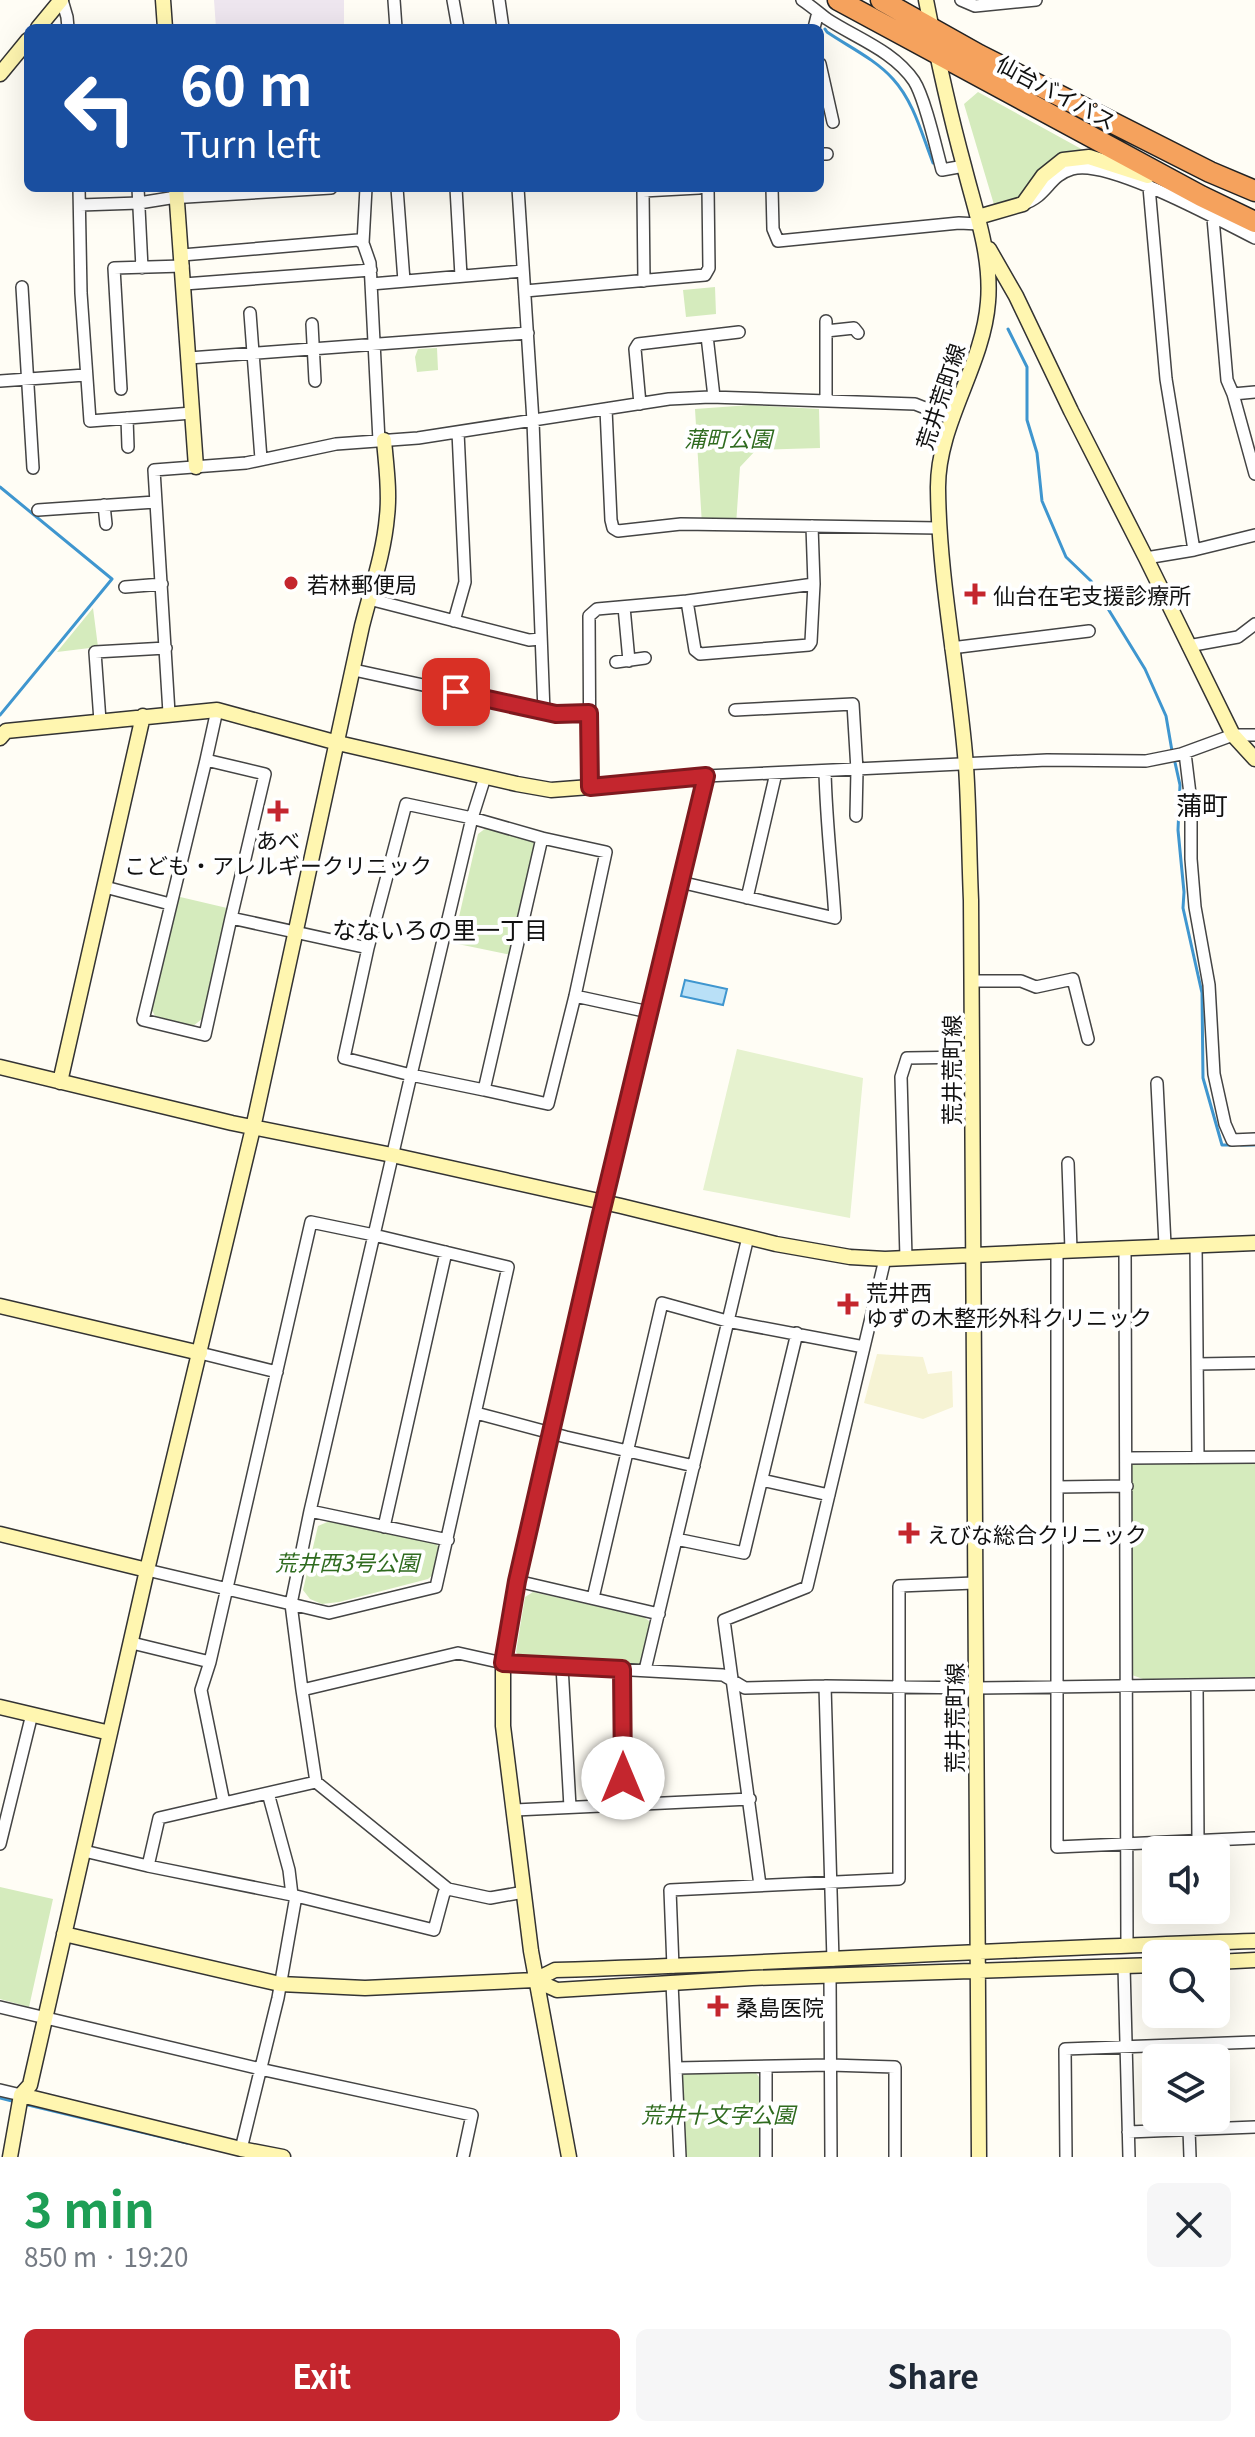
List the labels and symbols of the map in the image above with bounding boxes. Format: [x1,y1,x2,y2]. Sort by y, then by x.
street label: 仙台バイパス [991,46,1123,136]
street label: 荒井荒町線 [907,339,971,453]
park label: 蒲町公園 [684,421,775,453]
place label: 若林郵便局 [307,567,417,599]
marker: 若林郵便局 [282,574,300,592]
place label: 仙台在宅支援診療所 [993,578,1191,610]
marker: 仙台在宅支援診療所 [964,583,986,605]
pin [422,658,490,726]
district label: 蒲町 [1176,785,1228,822]
marker: あべ こども・アレルギークリニック [267,800,289,822]
place label: あべ こども・アレルギークリニック [124,823,432,880]
district label: なないろの里一丁目 [332,911,548,946]
street label: 荒井荒町線 [934,1015,966,1125]
place label: 荒井西 ゆずの木整形外科クリニック [866,1275,1152,1332]
marker: 荒井西 ゆずの木整形外科クリニック [837,1293,859,1315]
place label: えびな総合クリニック [927,1517,1147,1549]
marker: えびな総合クリニック [898,1522,920,1544]
park label: 荒井西3号公園 [275,1545,422,1577]
street label: 荒井荒町線 [937,1663,969,1773]
position arrow [581,1736,665,1820]
place label: 桑島医院 [736,1990,824,2022]
marker: 桑島医院 [707,1995,729,2017]
park label: 荒井十文字公園 [641,2097,798,2129]

